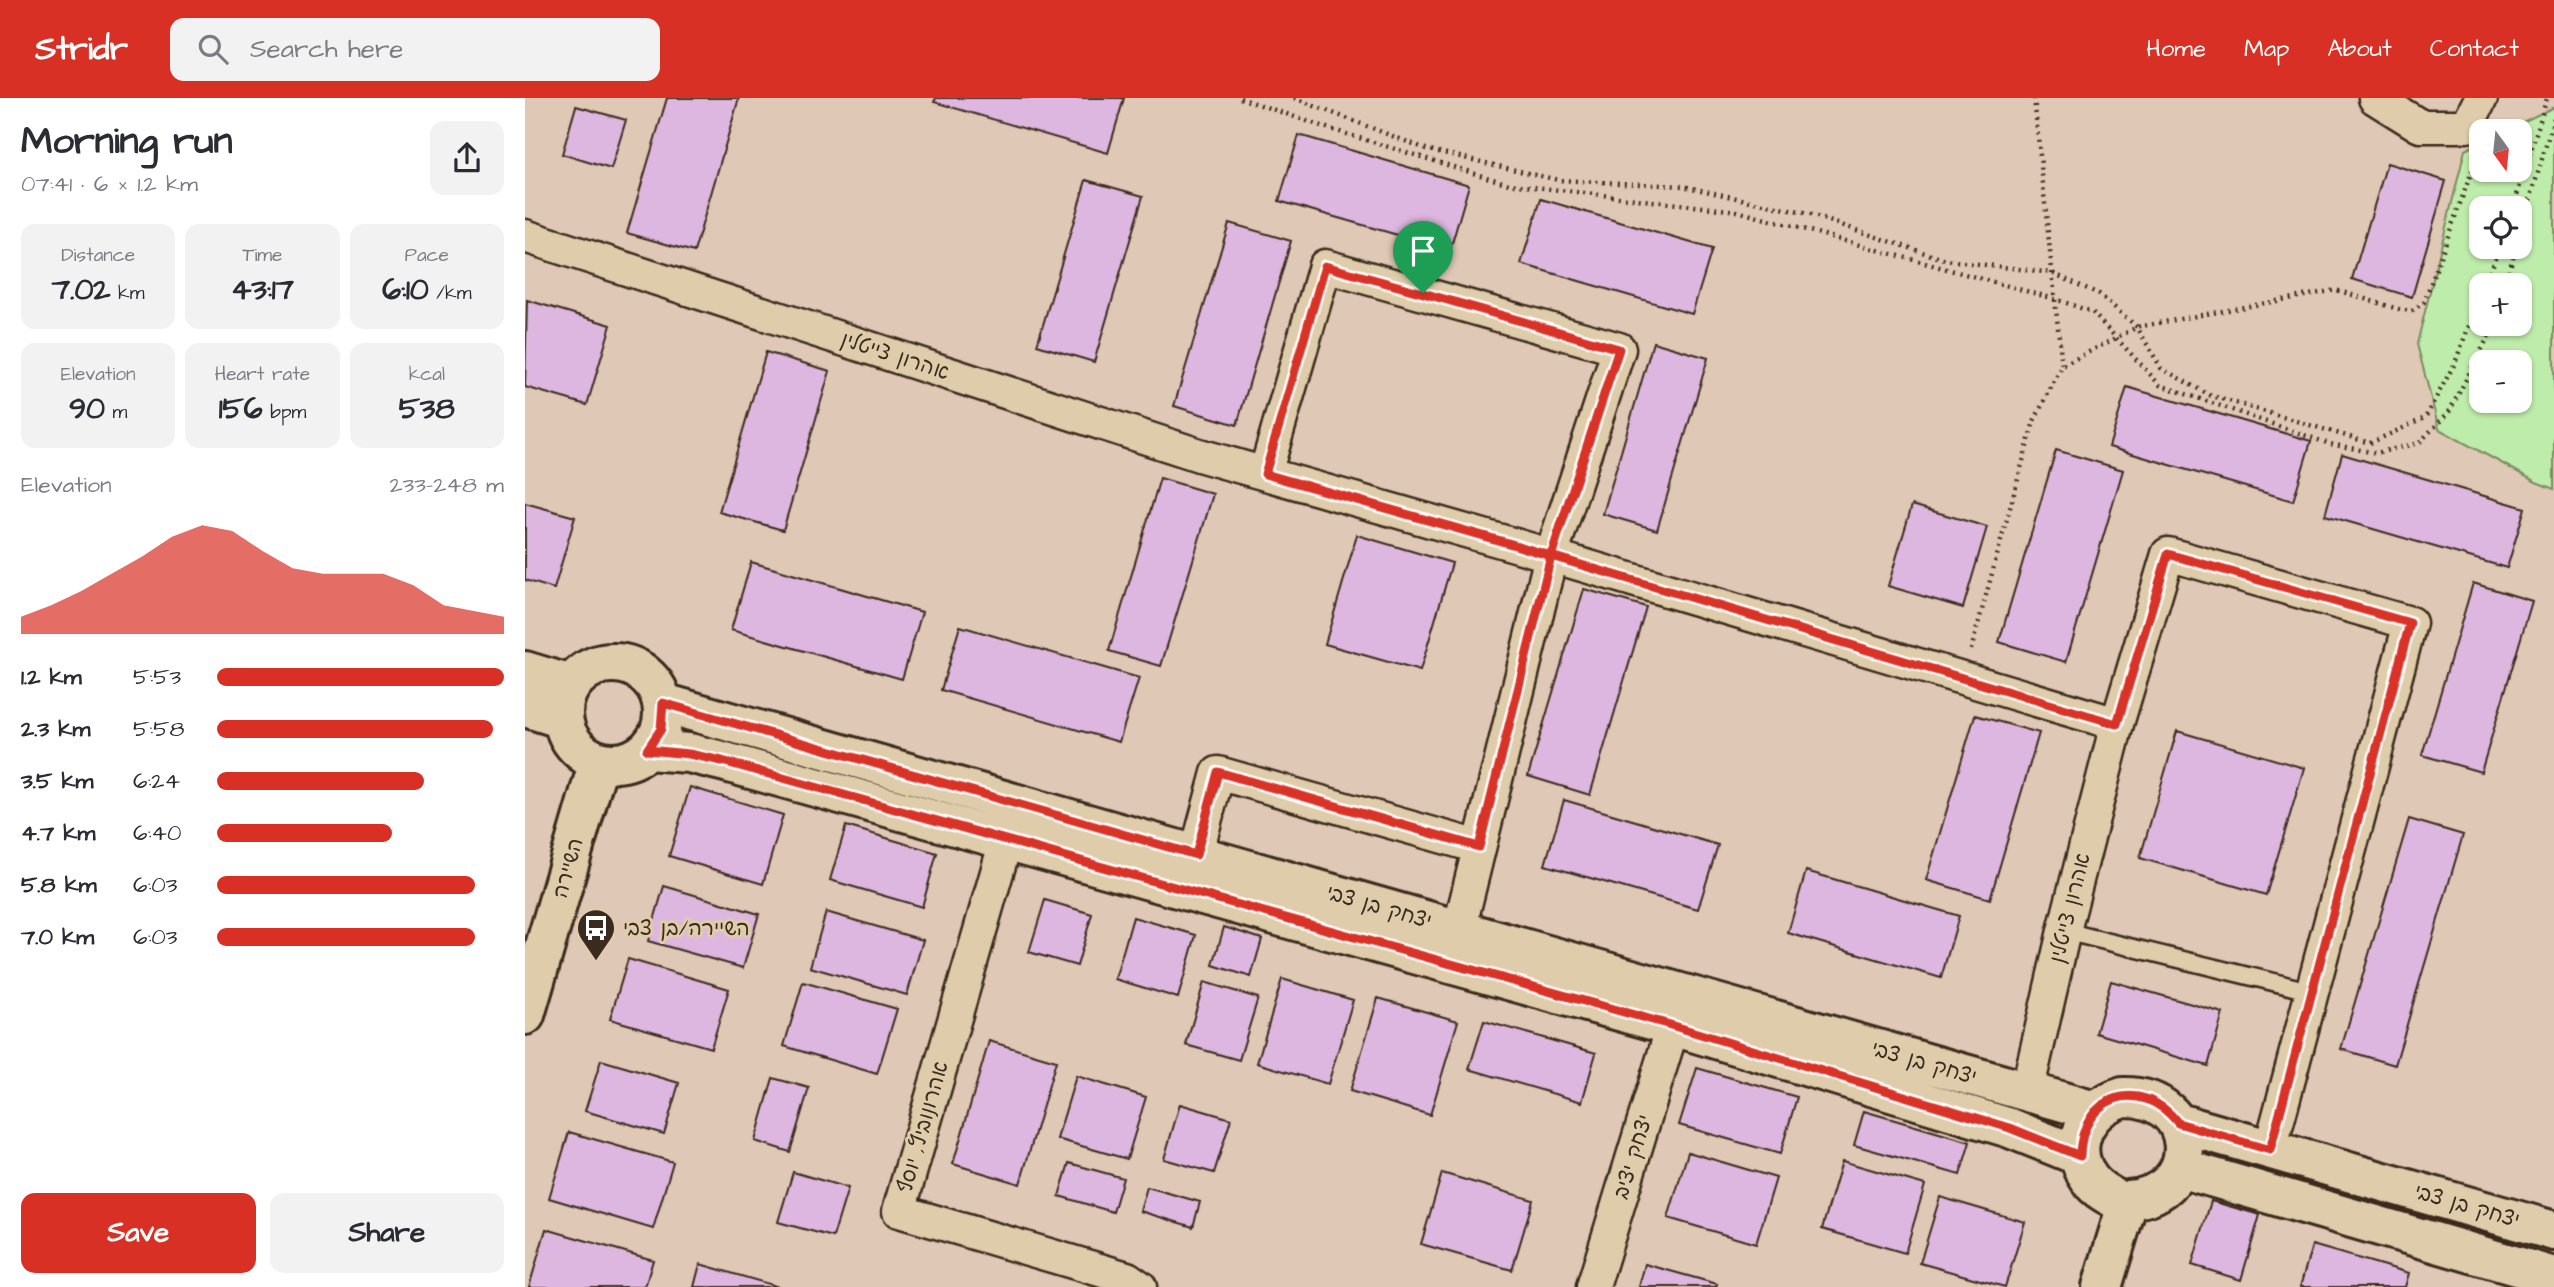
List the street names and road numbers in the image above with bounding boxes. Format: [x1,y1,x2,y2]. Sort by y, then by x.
street label: אהרון צייטלין [837,325,953,387]
street label: השיירה [546,834,590,902]
street label: אהרון צייטלין [2042,850,2098,966]
street label: יצחק בן צבי [1323,878,1435,936]
street label: יצחק בן צבי [1868,1034,1980,1092]
street label: אהרונוביץ, יוסף [890,1058,956,1196]
street label: יצחק יציב [1606,1111,1660,1203]
street label: יצחק בן צבי [2411,1177,2523,1235]

